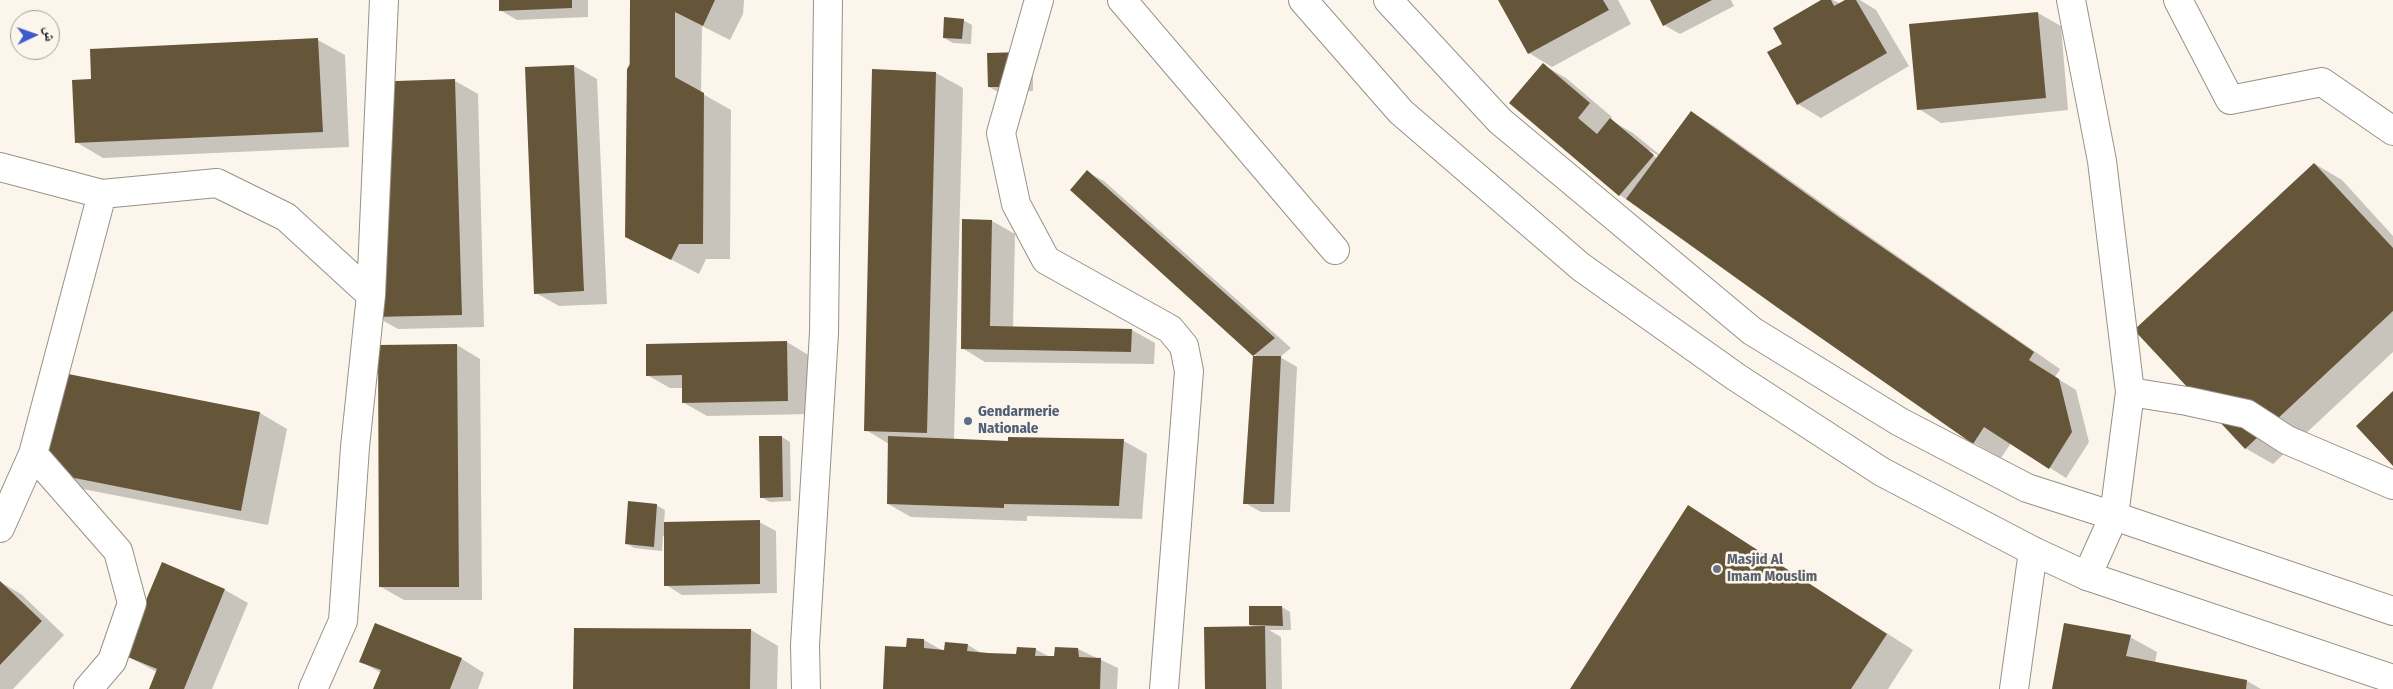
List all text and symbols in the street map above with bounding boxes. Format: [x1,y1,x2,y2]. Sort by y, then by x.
north arrow [10,10,60,60]
text: ش [41,26,58,42]
place label: Gendarmerie Nationale [978,403,1059,438]
marker: Gendarmerie Nationale [962,415,974,427]
place label: Masjid Al Imam Mouslim [1727,551,1817,586]
marker: Masjid Al Imam Mouslim [1711,563,1723,575]

